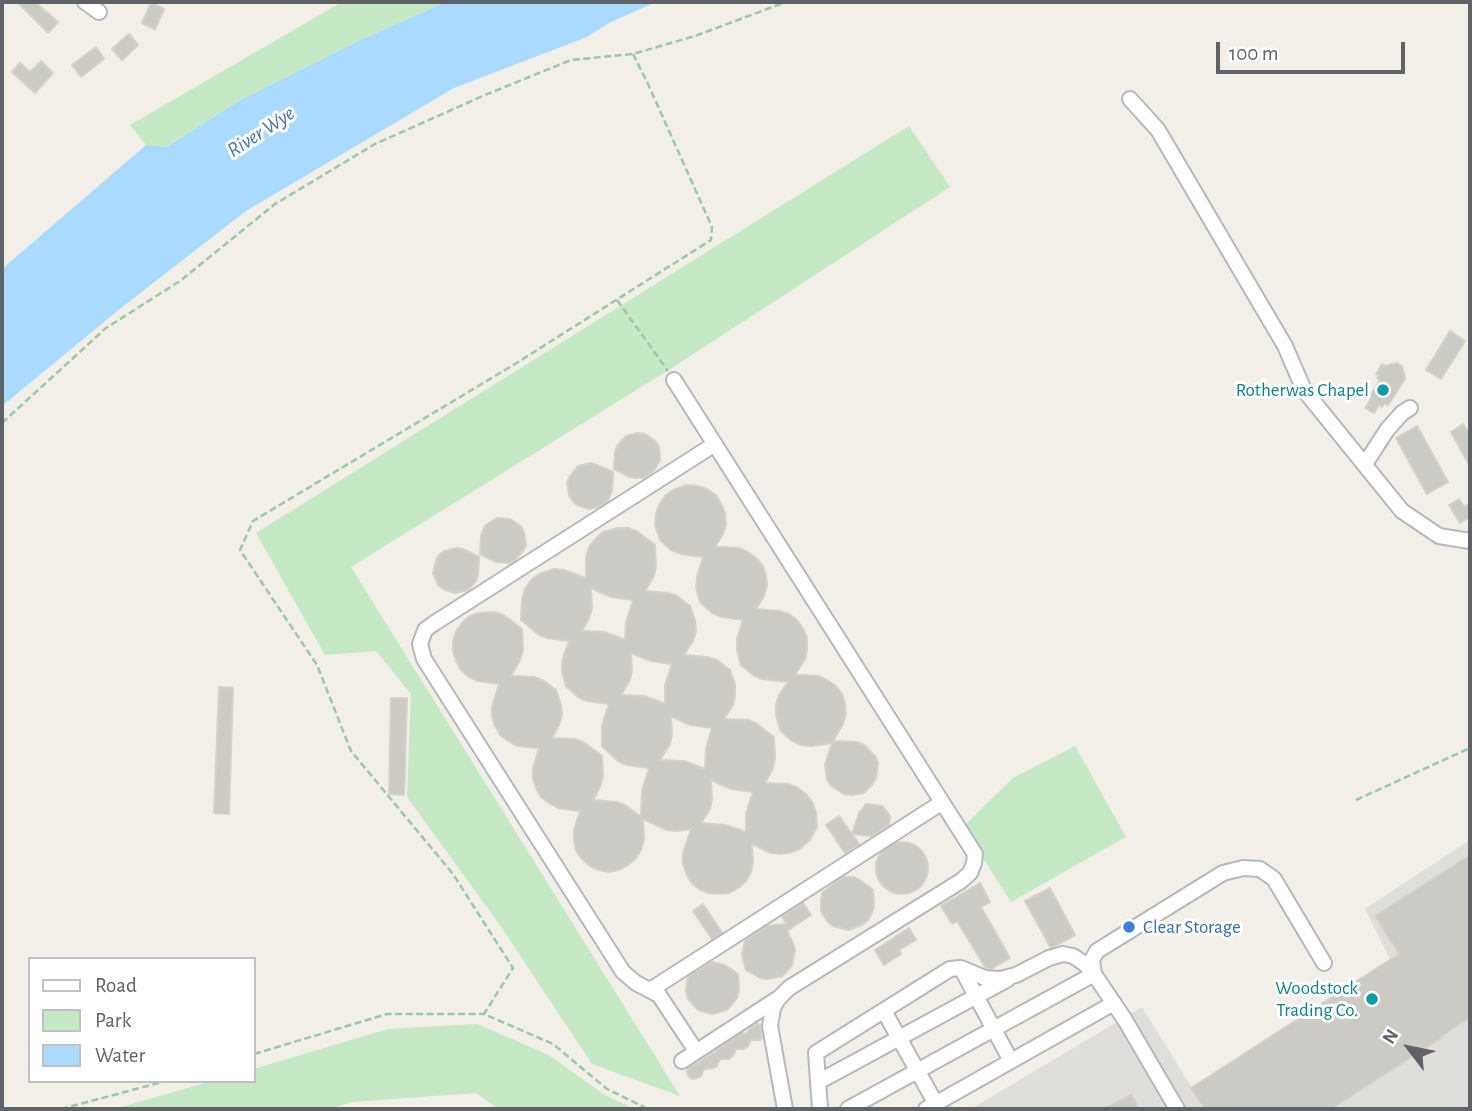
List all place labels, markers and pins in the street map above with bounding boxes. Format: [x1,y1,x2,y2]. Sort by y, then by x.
place label: Rotherwas Chapel [1236,379,1369,401]
marker: Rotherwas Chapel [1375,382,1391,398]
place label: Clear Storage [1143,916,1241,938]
marker: Clear Storage [1121,919,1137,935]
place label: Woodstock Trading Co. [1275,977,1358,1021]
marker: Woodstock Trading Co. [1364,991,1380,1007]

